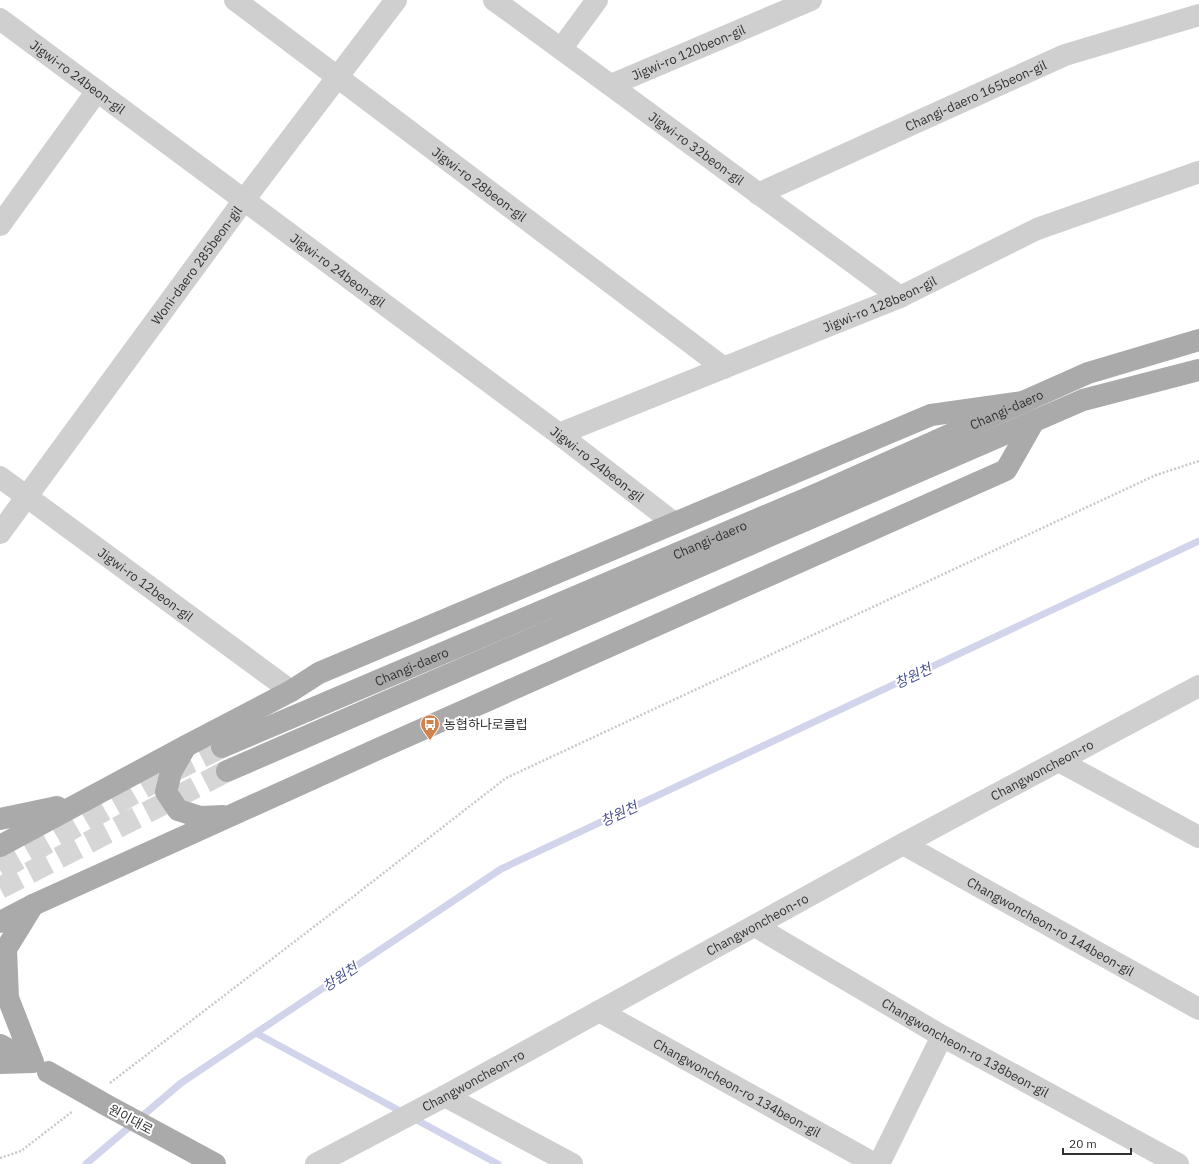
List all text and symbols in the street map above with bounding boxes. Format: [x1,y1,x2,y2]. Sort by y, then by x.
street label: Jigwi-ro 120beon-gil [629,21,748,84]
street label: Jigwi-ro 24beon-gil [27,36,129,118]
street label: Changi-daero 165beon-gil [902,56,1050,135]
street label: Jigwi-ro 32beon-gil [645,108,748,189]
street label: Jigwi-ro 28beon-gil [428,143,530,226]
street label: Woni-daero 285beon-gil [148,202,246,328]
street label: Jigwi-ro 24beon-gil [287,230,389,311]
street label: Jigwi-ro 128beon-gil [820,272,940,336]
street label: Changi-daero [967,386,1046,434]
street label: Jigwi-ro 24beon-gil [547,423,648,506]
street label: Changi-daero [670,517,750,563]
street label: Jigwi-ro 12beon-gil [95,544,197,626]
street label: Changi-daero [372,644,451,690]
water label: 창원천 [892,659,935,692]
bus stop icon: 농협하나로클럽 [419,713,441,741]
place label: 농협하나로클럽 [444,716,528,733]
street label: Changwoncheon-ro [988,736,1097,805]
water label: 창원천 [598,797,641,830]
street label: Changwoncheon-ro 144beon-gil [964,873,1137,980]
street label: Changwoncheon-ro [703,890,811,960]
water label: 창원천 [319,958,362,995]
street label: Changwoncheon-ro 138beon-gil [878,994,1052,1102]
street label: Changwoncheon-ro 134beon-gil [650,1035,824,1142]
street label: Changwoncheon-ro [419,1046,528,1116]
street label: 원이대로 [106,1101,156,1138]
scale bar [1063,1130,1131,1156]
text: 20 m [1069,1136,1097,1151]

